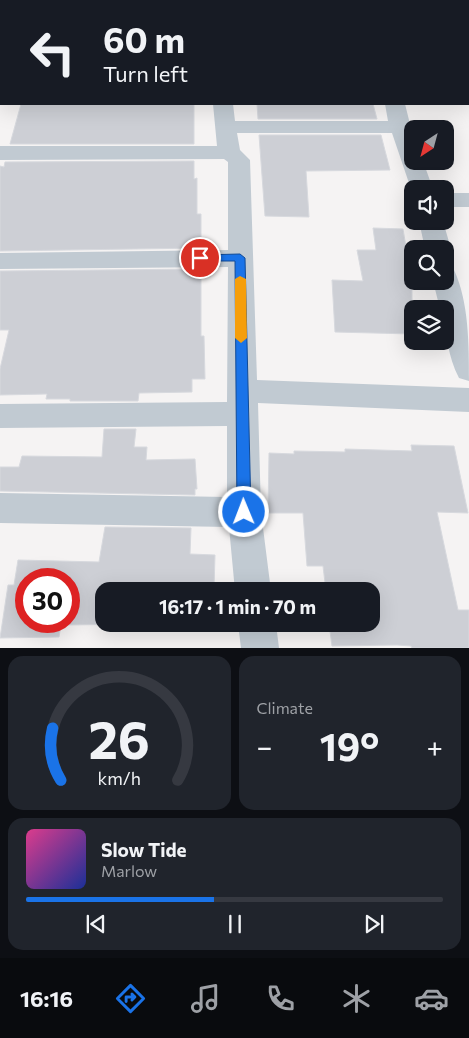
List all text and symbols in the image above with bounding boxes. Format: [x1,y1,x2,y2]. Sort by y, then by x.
text: 60 m [103,17,185,60]
icon: left [20,20,85,85]
text: Turn left [103,60,188,87]
north arrow [404,120,454,170]
map controls [404,120,454,350]
button: sound [404,180,454,230]
pin [179,237,221,279]
button: search [404,240,454,290]
icon: arrive [186,244,214,272]
button: layers [404,300,454,350]
position arrow [217,485,269,537]
speed limit sign: 30 [15,568,80,633]
text: 16:17 · 1 min · 70 m [159,595,316,618]
text: Climate [257,698,313,717]
text: 26 [89,706,150,770]
text: 19° [320,722,379,769]
text: − [257,729,272,763]
text: + [427,729,443,763]
text: km/h [98,767,141,789]
text: Slow Tide [101,838,187,861]
text: Marlow [101,861,157,880]
icon: previous [82,910,110,938]
icon: pause [221,910,249,938]
icon: next [360,910,388,938]
icon: directions [113,981,148,1016]
icon: music [188,981,223,1016]
icon: phone [263,981,298,1016]
icon: climate [339,981,374,1016]
icon: car [414,981,449,1016]
text: 16:16 [20,985,73,1012]

